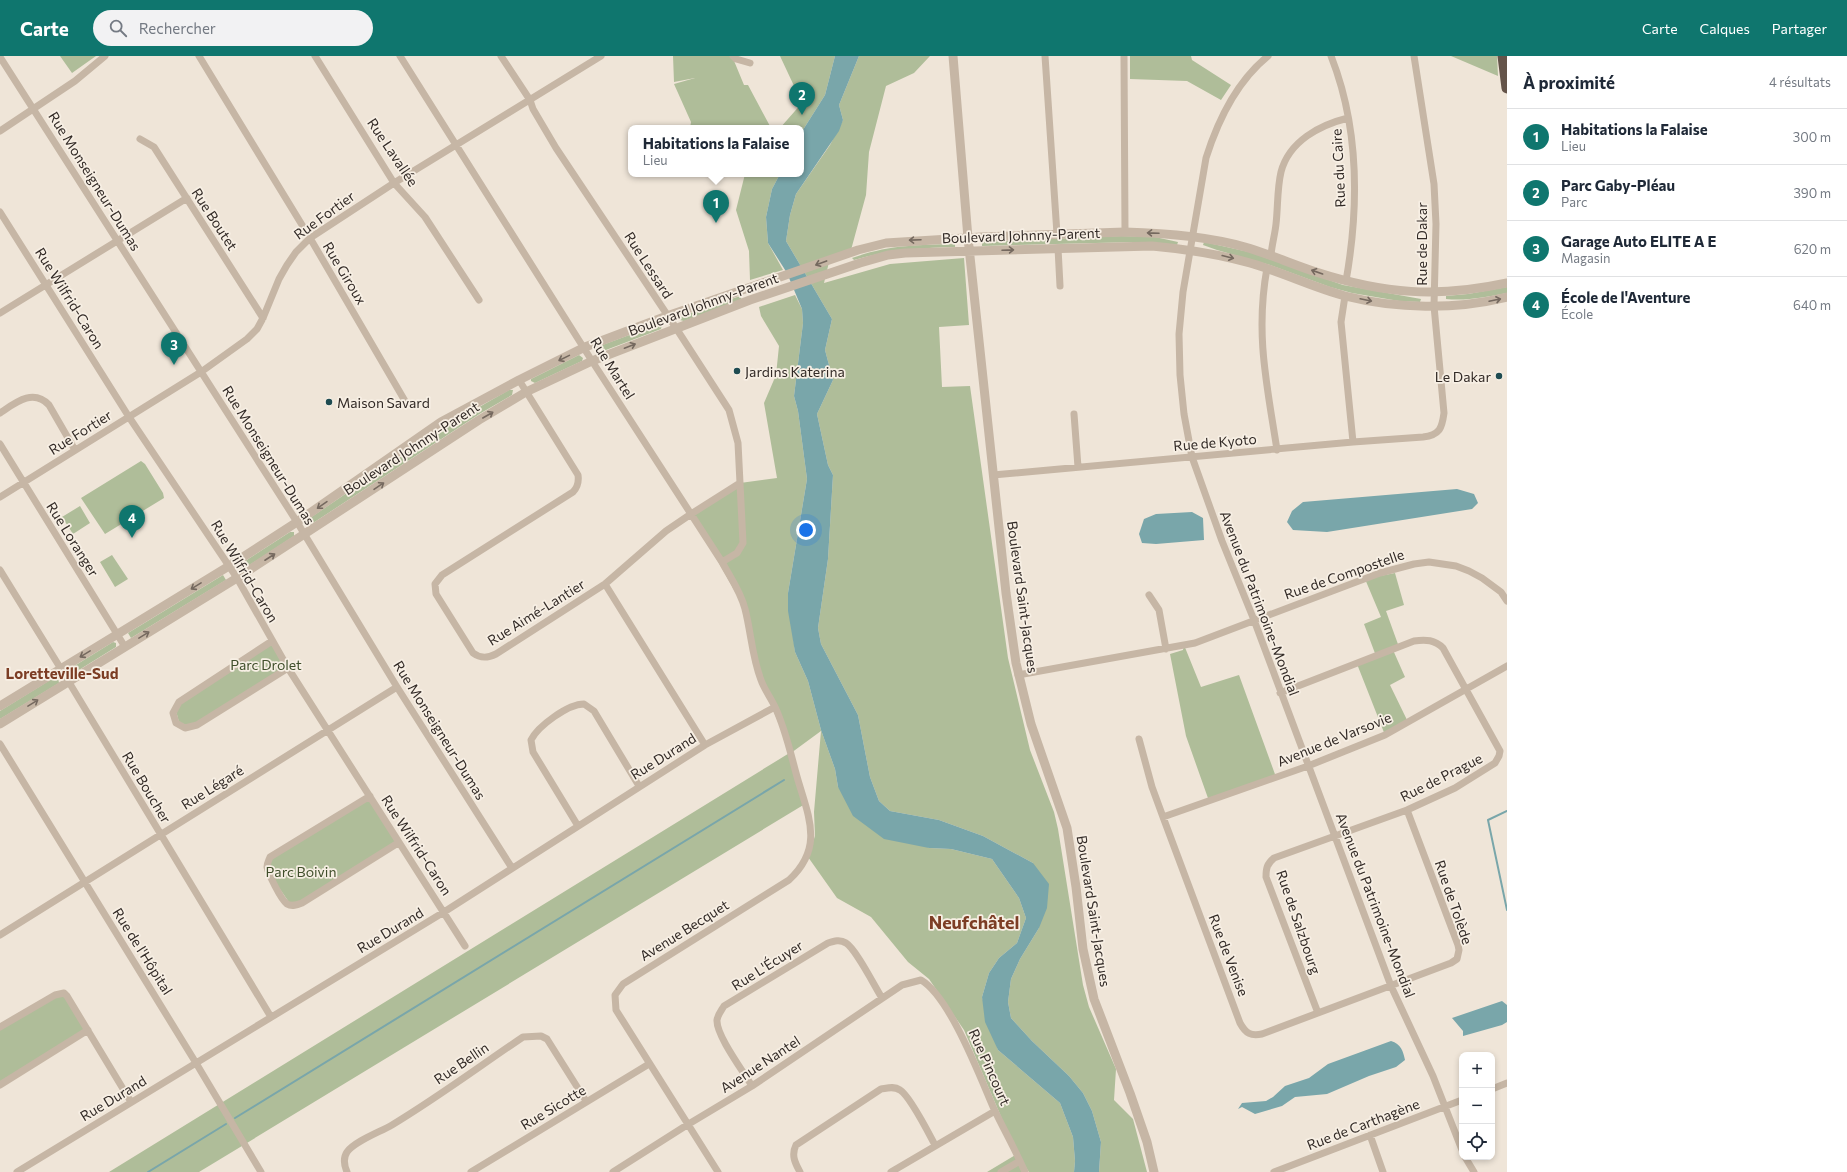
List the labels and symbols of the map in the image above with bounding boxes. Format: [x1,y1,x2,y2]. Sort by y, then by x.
pin: 2 [789,82,815,115]
street label: Rue Monseigneur-Dumas [45,108,145,254]
street label: Rue Lavallée [364,115,422,189]
street label: Rue du Caire [1327,128,1349,208]
street label: Rue Boutet [189,185,242,254]
street label: Rue Fortier [290,187,358,243]
pin: 1 [703,190,729,223]
street label: Rue de Dakar [1413,202,1430,286]
street label: Boulevard Johnny-Parent [941,224,1101,246]
street label: Rue Lessard [621,228,677,302]
one-way arrow [1147,229,1160,236]
one-way arrow [909,237,922,244]
street label: Rue Giroux [320,239,371,308]
street label: Rue Wilfrid-Caron [32,244,108,352]
one-way arrow [1001,246,1014,254]
one-way arrow [1221,254,1234,262]
one-way arrow [815,260,827,268]
one-way arrow [1311,268,1324,275]
street label: Boulevard Johnny-Parent [626,269,781,339]
one-way arrow [1488,295,1501,303]
one-way arrow [1359,297,1372,305]
pin: 3 [161,332,187,365]
street label: Rue Martel [587,334,639,402]
one-way arrow [623,342,635,350]
one-way arrow [558,355,570,362]
place label: Jardins Katerina [745,363,845,380]
marker: Jardins Katerina [732,366,742,376]
place label: Le Dakar [1435,368,1491,385]
marker: Le Dakar [1494,371,1504,381]
street label: Rue Monseigneur-Dumas [219,382,319,528]
place label: Maison Savard [337,394,430,411]
marker: Maison Savard [324,397,334,407]
street label: Boulevard Johnny-Parent [340,398,482,498]
street label: Rue Fortier [45,406,115,458]
one-way arrow [482,410,494,418]
street label: Rue de Kyoto [1173,430,1257,454]
one-way arrow [373,482,384,490]
street label: Rue Loranger [43,499,103,580]
one-way arrow [316,501,327,509]
pin: 4 [119,505,145,538]
street label: Avenue du Patrimoine-Mondial [1217,508,1303,698]
street label: Rue Wilfrid-Caron [208,517,282,625]
your location [796,520,816,540]
street label: Boulevard Saint-Jacques [1004,520,1042,674]
street label: Rue de Compostelle [1282,545,1406,603]
one-way arrow [264,553,275,561]
street label: Rue Aimé-Lantier [484,575,588,649]
one-way arrow [190,583,202,591]
one-way arrow [138,631,150,639]
one-way arrow [80,650,91,658]
park label: Parc Drolet [230,656,302,673]
street label: Rue Monseigneur-Dumas [390,657,490,803]
district label: Loretteville-Sud [6,664,118,682]
one-way arrow [27,699,39,707]
street label: Avenue de Varsovie [1274,708,1394,770]
street label: Rue Durand [627,729,699,783]
street label: Rue Boucher [119,748,175,826]
street label: Rue de Prague [1397,749,1485,805]
street label: Rue Légaré [178,761,246,813]
street label: Rue Wilfrid-Caron [378,792,456,898]
street label: Avenue du Patrimoine-Mondial [1333,810,1419,1000]
street label: Boulevard Saint-Jacques [1074,834,1114,988]
street label: Rue de Tolède [1432,858,1476,946]
park label: Parc Boivin [266,863,336,880]
street label: Rue de Salzbourg [1273,868,1325,977]
street label: Avenue Becquet [636,896,732,964]
street label: Rue de l'Hôpital [110,904,176,998]
street label: Rue Durand [354,904,426,956]
district label: Neufchâtel [929,911,1019,933]
street label: Rue de Venise [1206,911,1252,999]
street label: Rue L'Écuyer [728,936,806,994]
street label: Rue Pincourt [966,1026,1015,1108]
street label: Avenue Nantel [717,1032,803,1096]
street label: Rue Bellin [430,1039,492,1087]
street label: Rue Durand [77,1072,149,1124]
street label: Rue Sicotte [517,1081,589,1133]
street label: Rue de Carthagène [1304,1095,1422,1153]

